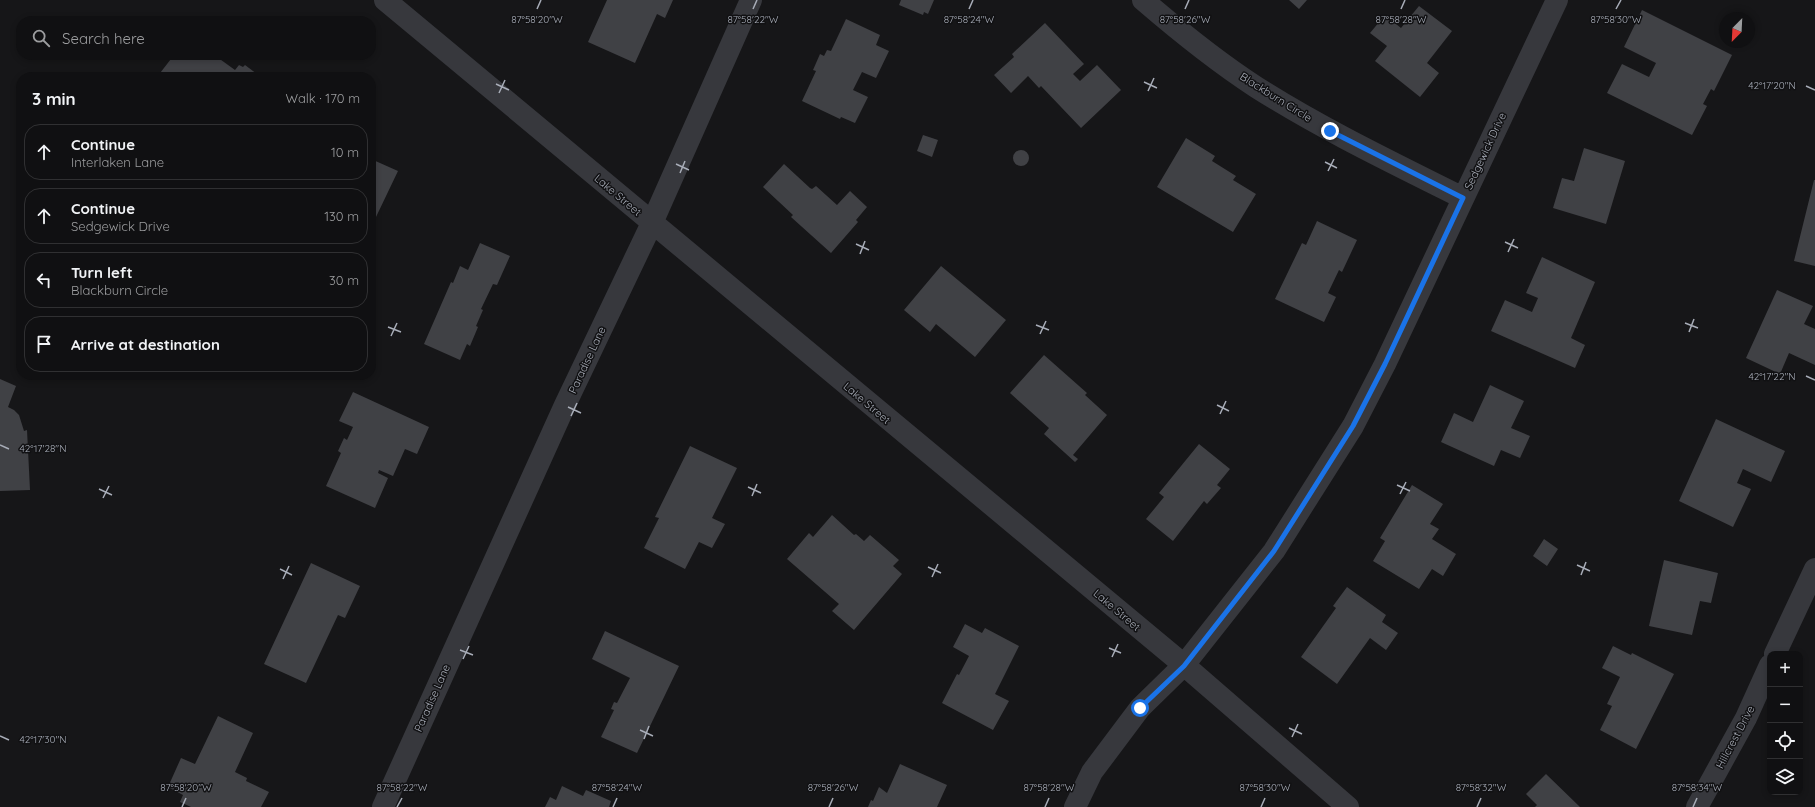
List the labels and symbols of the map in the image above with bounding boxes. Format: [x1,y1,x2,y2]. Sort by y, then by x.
north arrow [1719,12,1755,48]
text: 87°58'20"W [511,13,563,26]
text: 87°58'22"W [728,13,779,26]
text: 87°58'24"W [944,13,995,26]
text: 87°58'26"W [1160,13,1211,26]
text: 87°58'28"W [1376,13,1427,26]
text: 87°58'30"W [1590,13,1642,26]
street label: Blackburn Circle [1237,69,1315,125]
text: 42°17'20"N [1748,79,1796,92]
street label: Sedgewick Drive [1461,110,1509,192]
route end [1321,122,1339,140]
street label: Lake Street [591,171,645,219]
street label: Paradise Lane [565,324,609,396]
text: 42°17'22"N [1748,370,1796,383]
street label: Lake Street [840,379,894,427]
text: 42°17'28"N [20,442,66,455]
street label: Lake Street [1090,586,1144,634]
street label: Paradise Lane [411,662,453,734]
route start [1131,699,1149,717]
street label: Hillcrest Drive [1713,703,1757,771]
text: 42°17'30"N [19,733,67,746]
text: 87°58'20"W [160,781,212,794]
text: 87°58'22"W [377,781,428,794]
text: 87°58'24"W [592,781,643,794]
text: 87°58'26"W [808,781,859,794]
text: 87°58'28"W [1024,781,1075,794]
text: 87°58'30"W [1239,781,1291,794]
text: 87°58'32"W [1456,781,1507,794]
text: 87°58'34"W [1672,781,1722,794]

